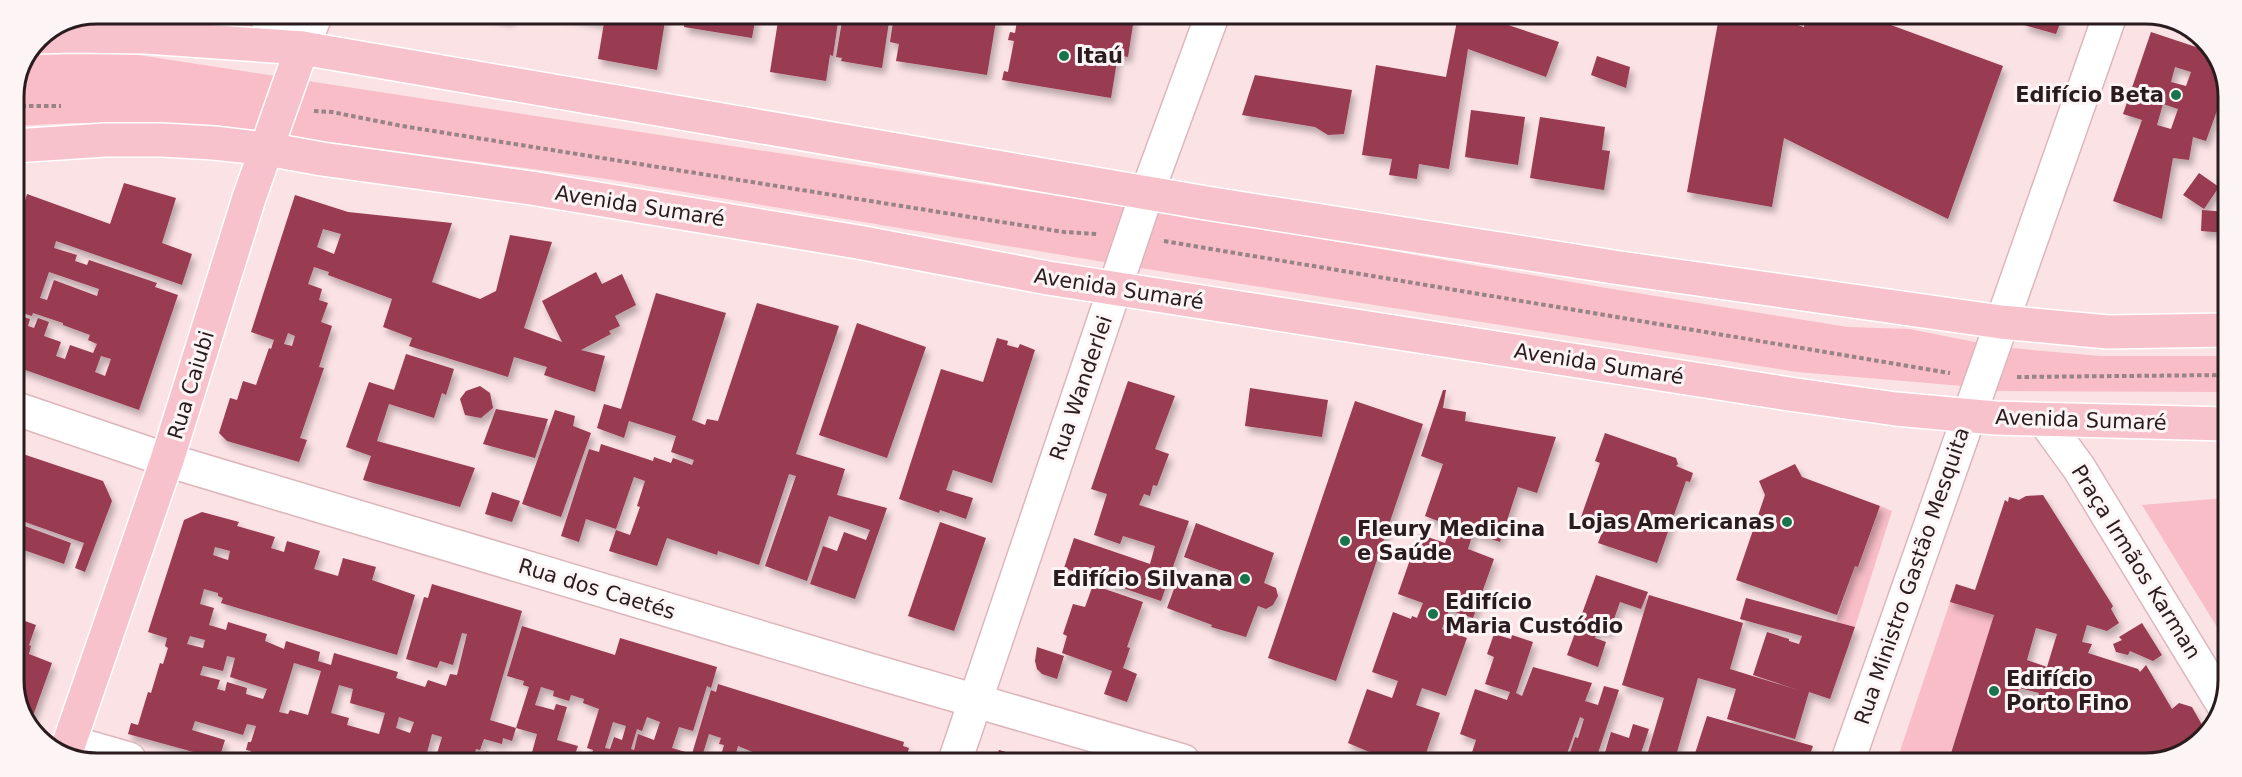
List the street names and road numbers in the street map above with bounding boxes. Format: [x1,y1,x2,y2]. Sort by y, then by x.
street label: Avenida Sumaré [553,181,727,231]
street label: Avenida Sumaré [1032,264,1206,314]
street label: Rua Wanderlei [1045,312,1117,464]
street label: Rua Caiubi [163,328,219,442]
street label: Avenida Sumaré [1512,339,1686,389]
street label: Avenida Sumaré [1995,405,2167,435]
street label: Rua Ministro Gastão Mesquita [1850,424,1974,728]
street label: Praça Irmãos Karman [2066,461,2206,663]
street label: Rua dos Caetés [516,554,678,624]

